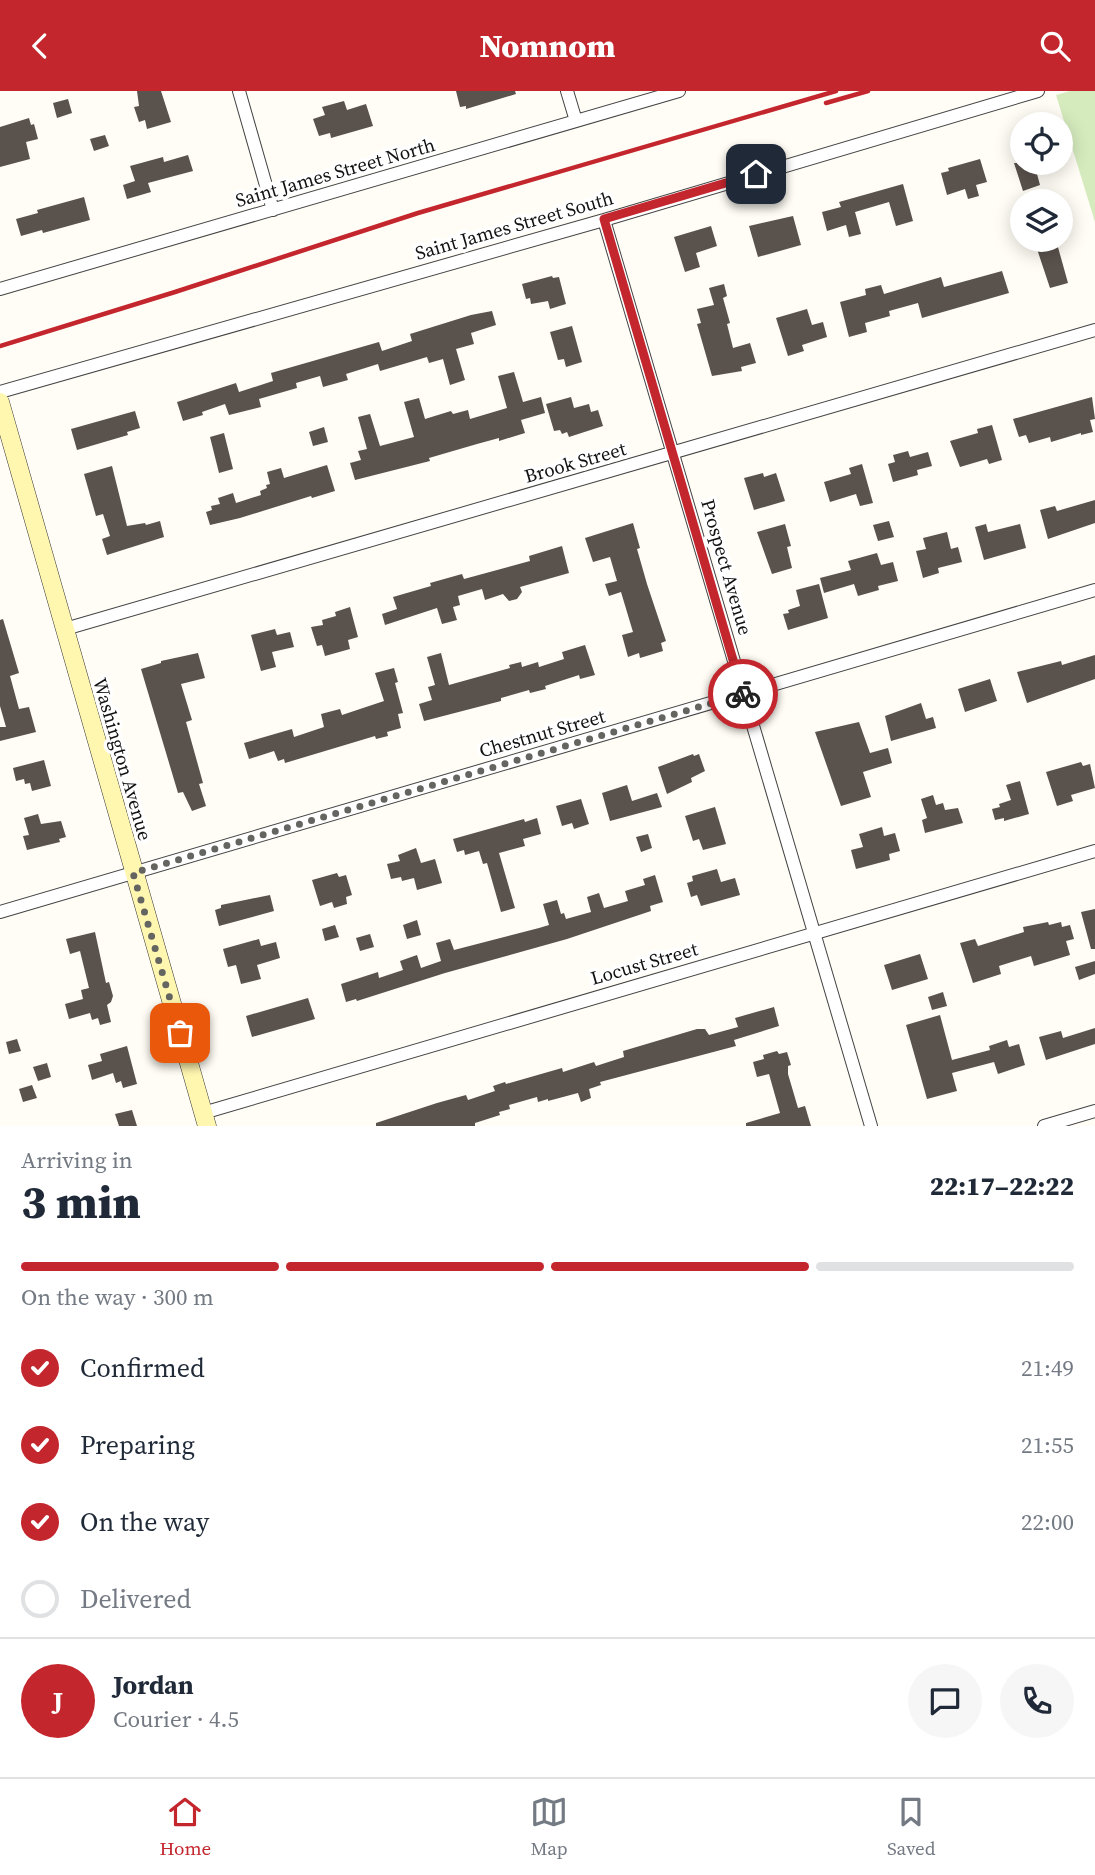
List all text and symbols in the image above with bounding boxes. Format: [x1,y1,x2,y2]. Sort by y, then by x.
text: Nomnom [479,24,616,68]
icon: back [21,27,59,65]
icon: search [1036,27,1074,65]
map controls [1010,112,1073,252]
button: locate [1010,112,1073,175]
street label: Saint James Street North [232,131,438,213]
pin [726,144,786,204]
icon: home [737,155,775,193]
street label: Saint James Street South [412,184,616,266]
button: layers [1010,189,1073,252]
street label: Brook Street [521,435,630,489]
street label: Prospect Avenue [695,496,759,638]
courier [708,659,778,729]
street label: Washington Avenue [87,675,159,843]
icon: bike [724,675,762,713]
street label: Chestnut Street [476,702,609,763]
street label: Locust Street [588,935,701,991]
pin [150,1003,210,1063]
icon: bag [161,1014,199,1052]
text: Arriving in [21,1144,133,1176]
text: 22:17–22:22 [930,1168,1074,1204]
text: 3 min [21,1170,141,1233]
text: On the way · 300 m [21,1281,214,1313]
icon: check [21,1349,59,1387]
text: Confirmed [80,1350,205,1386]
text: 21:49 [1021,1352,1074,1384]
icon: check [21,1426,59,1464]
text: Preparing [80,1427,195,1463]
text: 21:55 [1021,1429,1074,1461]
icon: check [21,1503,59,1541]
text: On the way [80,1504,209,1540]
text: 22:00 [1021,1506,1074,1538]
text: Delivered [80,1581,191,1617]
button: chat [908,1664,982,1738]
button: phone [1000,1664,1074,1738]
text: Jordan [113,1667,194,1703]
text: J [53,1683,63,1719]
text: Courier · 4.5 [113,1703,239,1735]
tab: Home [159,1793,211,1861]
tab: Map [530,1793,568,1861]
tab: Saved [887,1793,936,1861]

